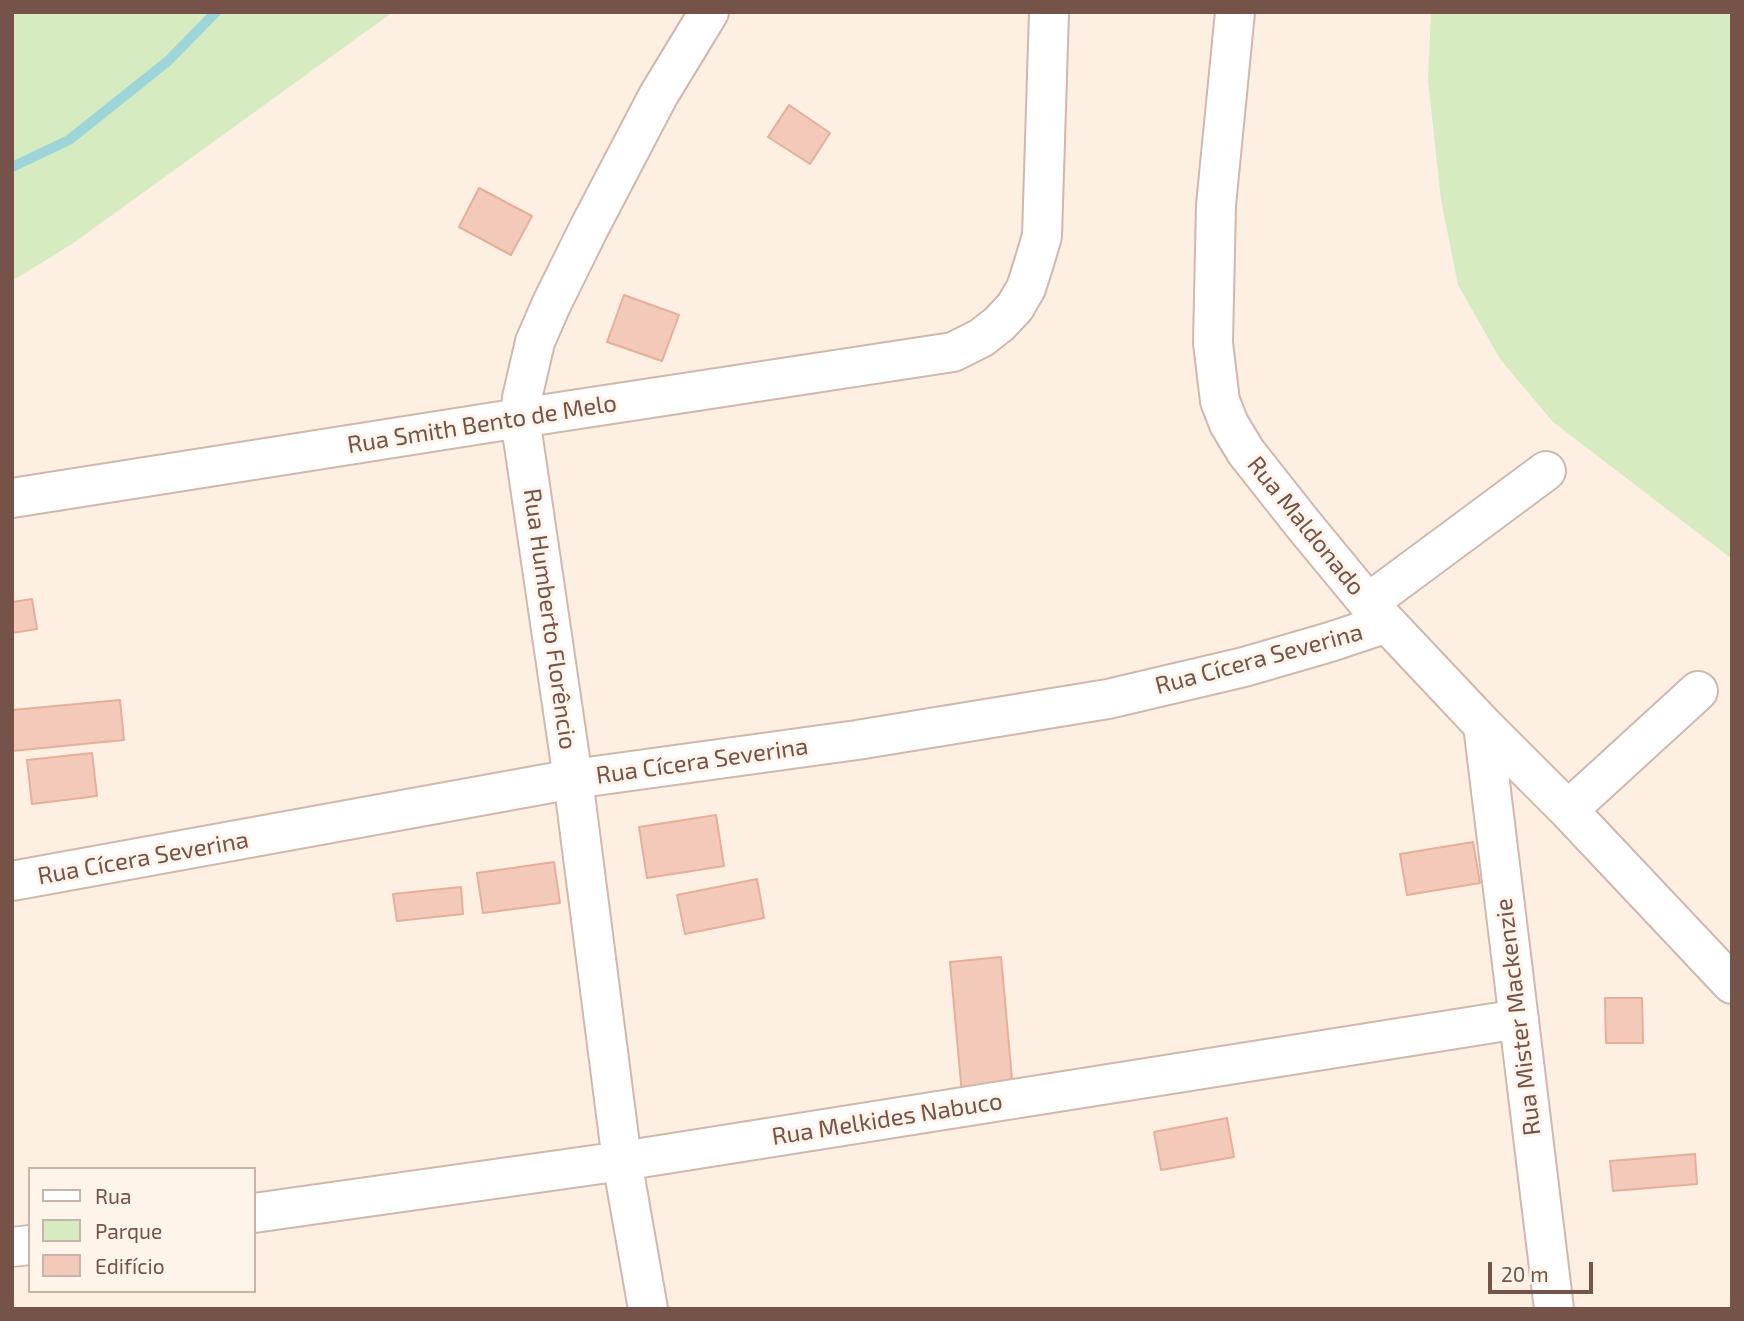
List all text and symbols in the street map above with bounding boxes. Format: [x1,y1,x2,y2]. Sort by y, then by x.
street label: Rua Smith Bento de Melo [345,388,619,460]
street label: Rua Maldonado [1241,451,1371,601]
street label: Rua Humberto Florêncio [517,487,583,751]
street label: Rua Cícera Severina [1152,617,1366,701]
street label: Rua Cícera Severina [594,732,810,790]
street label: Rua Cícera Severina [35,825,251,891]
street label: Rua Mister Mackenzie [1489,897,1547,1137]
street label: Rua Melkides Nabuco [770,1087,1004,1151]
legend [28,1167,256,1293]
text: Rua [95,1183,131,1208]
text: Parque [95,1218,162,1243]
scale bar [1492,1248,1597,1292]
text: Edifício [95,1253,165,1278]
text: 20 m [1501,1261,1549,1286]

